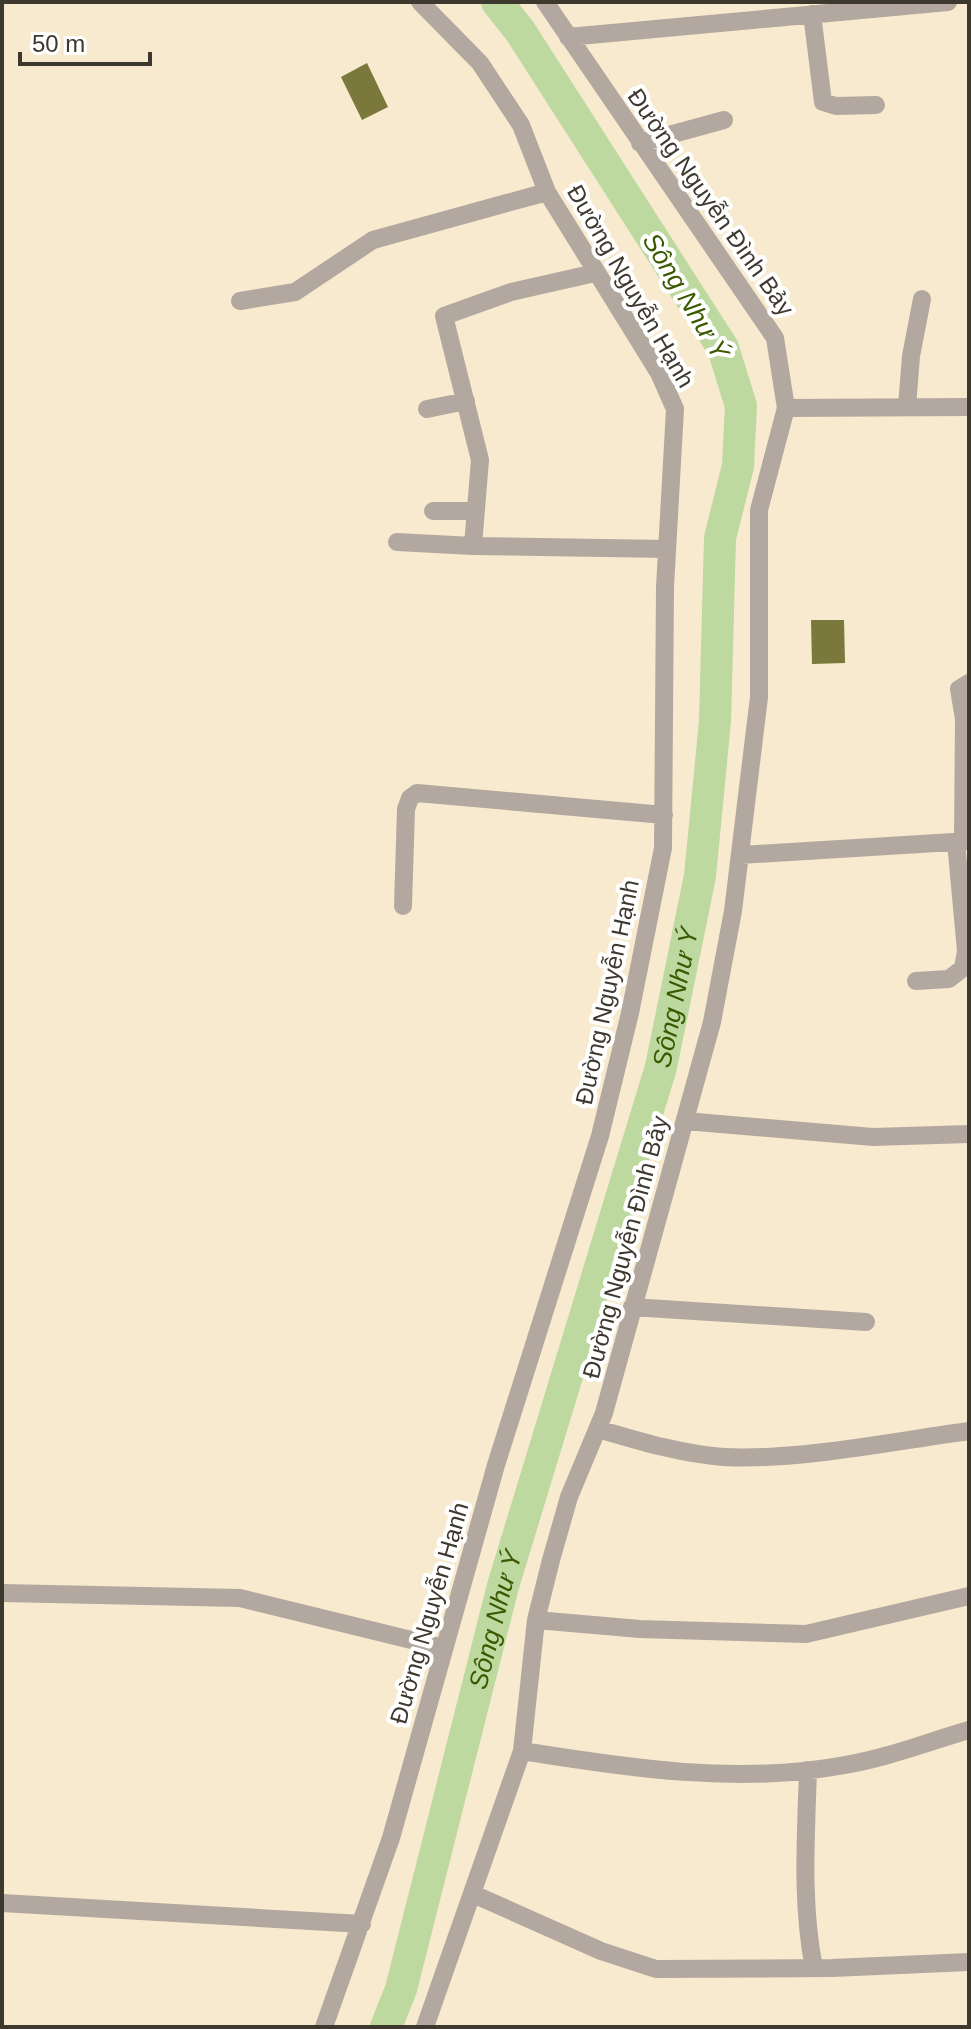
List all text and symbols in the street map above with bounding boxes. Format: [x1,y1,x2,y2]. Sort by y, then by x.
scale bar [20,16,150,66]
text: 50 m [32,30,85,57]
street label: Đường Nguyễn Đình Bảy [622,83,800,321]
street label: Đường Nguyễn Hạnh [562,180,700,392]
water label: Sông Như Ý [637,227,736,366]
street label: Đường Nguyễn Hạnh [570,877,644,1107]
water label: Sông Như Ý [646,923,704,1070]
street label: Đường Nguyễn Đình Bảy [577,1113,673,1381]
street label: Đường Nguyễn Hạnh [384,1499,474,1727]
water label: Sông Như Ý [463,1545,528,1692]

